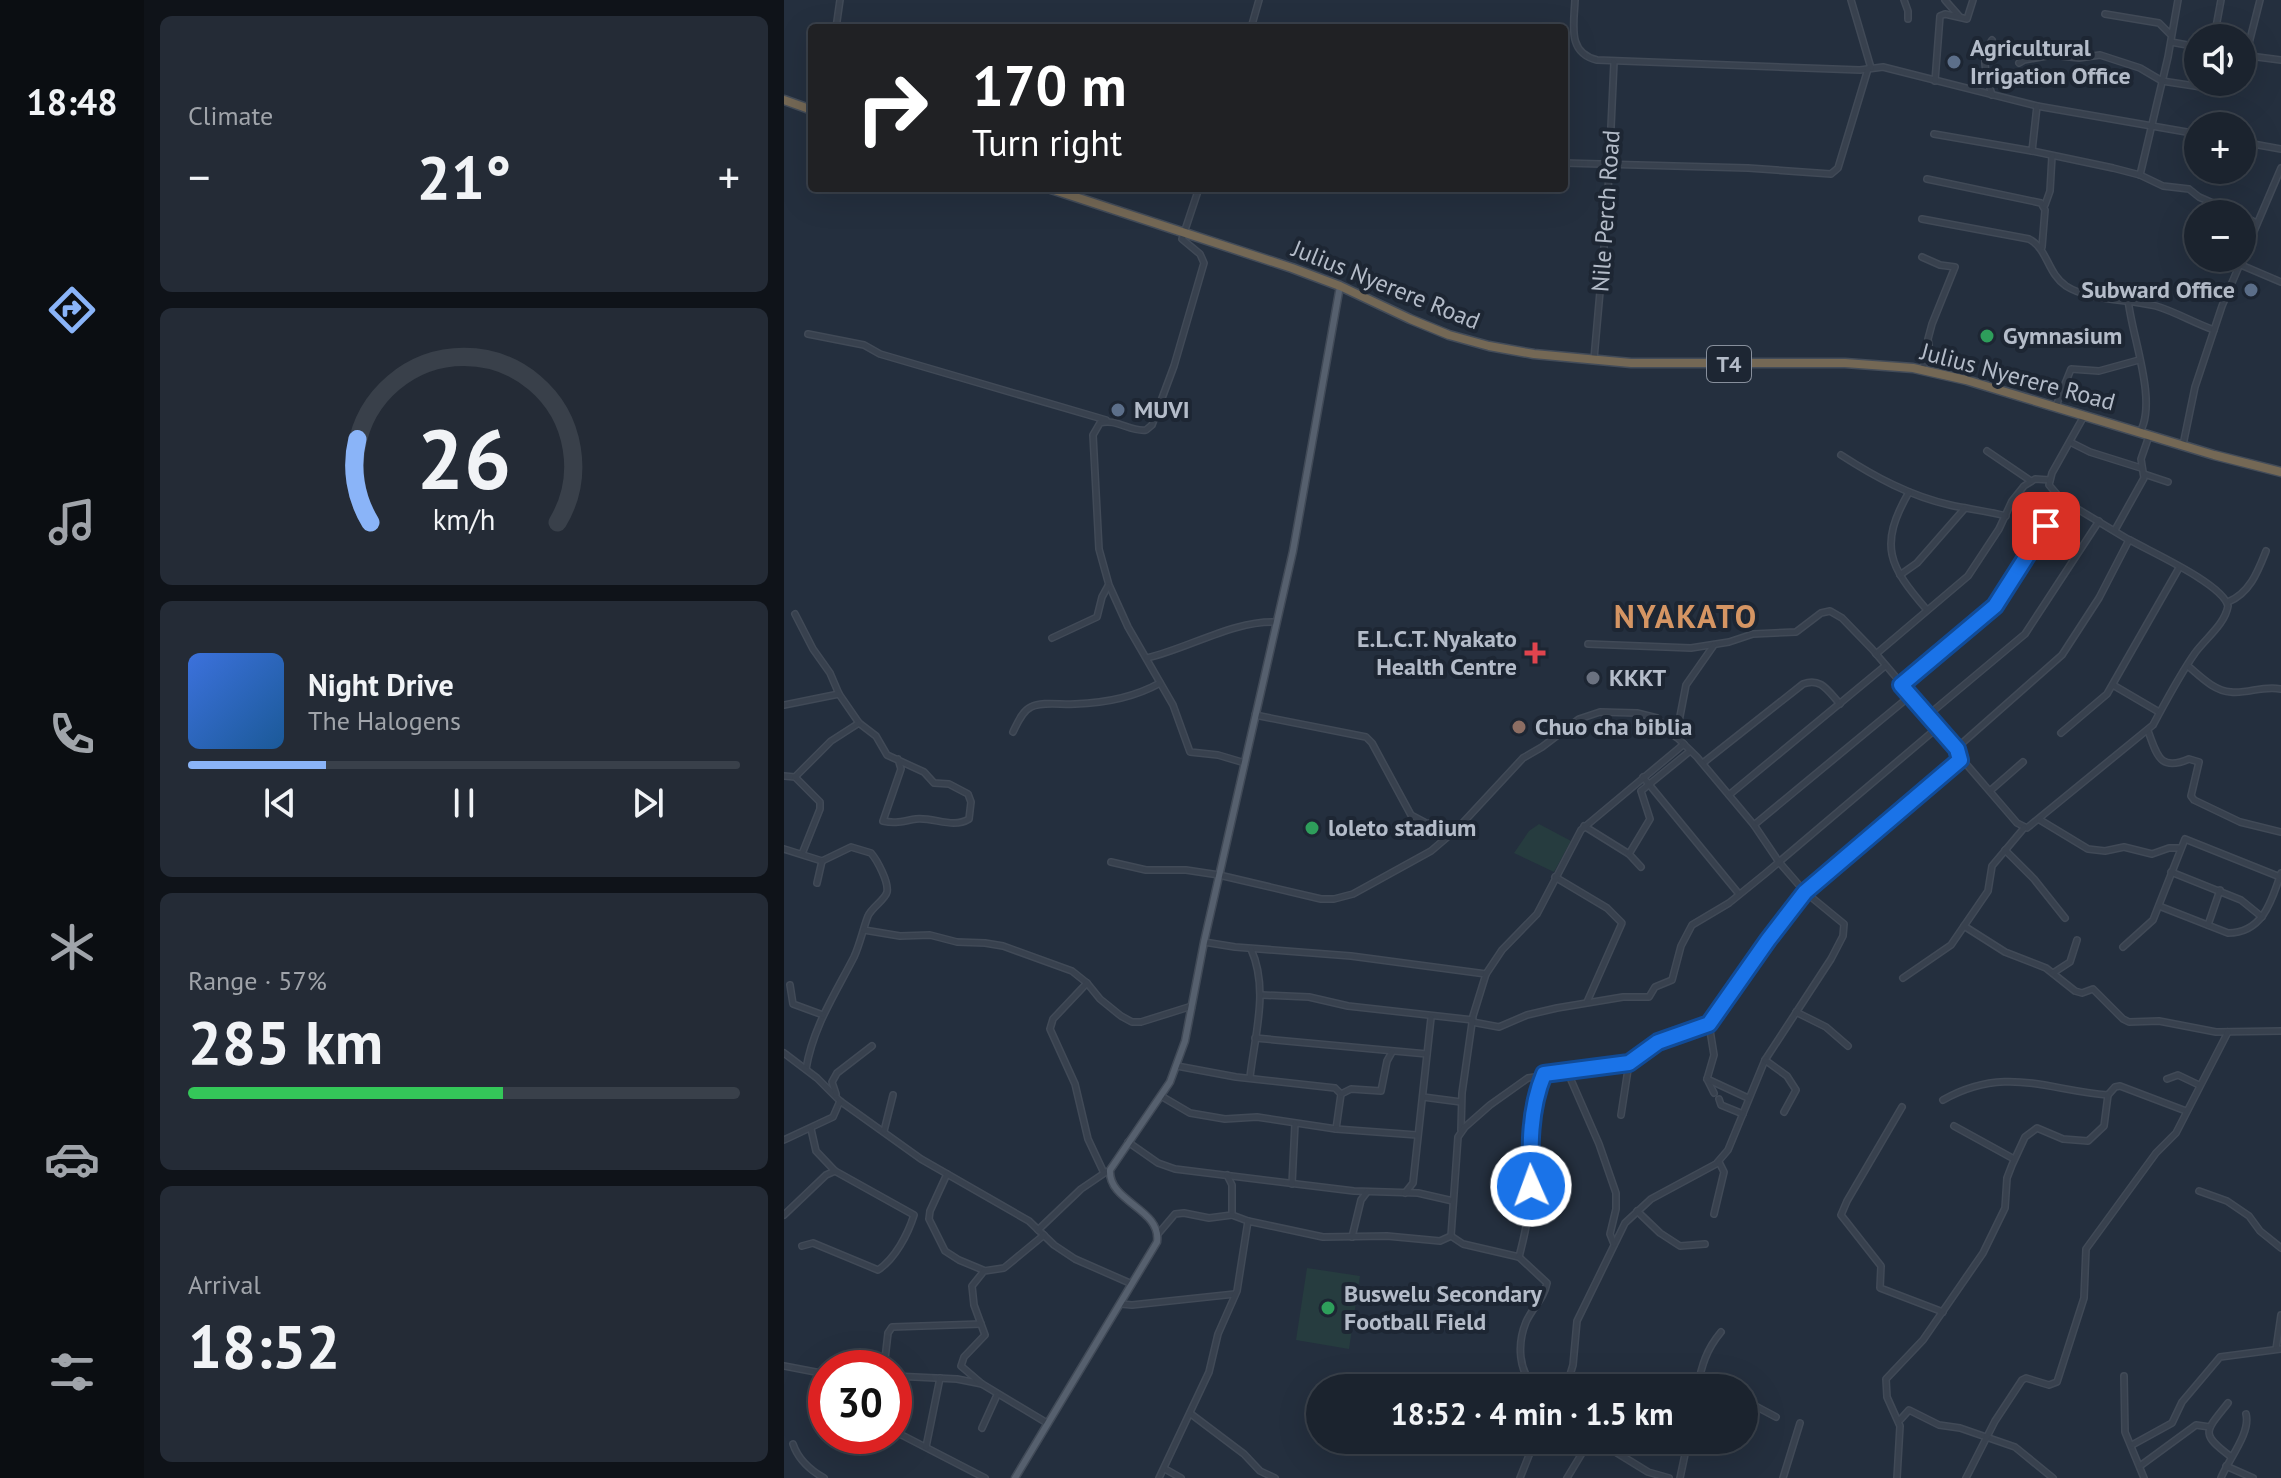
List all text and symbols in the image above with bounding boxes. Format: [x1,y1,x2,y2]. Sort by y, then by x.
map controls [2184,24,2256,272]
button: sound [2184,24,2256,96]
place label: Agricultural Irrigation Office [1970,32,2131,91]
text: 170 m [972,49,1127,121]
marker: Agricultural Irrigation Office [1945,53,1963,71]
icon: right [840,56,944,160]
text: 18:48 [26,78,118,125]
text: Climate [188,99,273,132]
button: + [2184,112,2256,184]
text: Turn right [972,119,1122,166]
street label: Nile Perch Road [1584,129,1627,293]
text: 21° [417,138,511,216]
text: − [188,148,210,205]
text: + [718,148,740,205]
button: − [2184,200,2256,272]
street label: Julius Nyerere Road [1287,232,1485,336]
place label: Subward Office [2081,274,2235,305]
marker: Subward Office [2242,281,2260,299]
icon: directions [44,282,100,338]
place label: Gymnasium [2003,320,2122,351]
marker: Gymnasium [1978,327,1996,345]
street label: Julius Nyerere Road [1917,335,2119,417]
road number: T4 [1707,346,1751,382]
place label: MUVI [1134,394,1190,425]
marker: MUVI [1109,401,1127,419]
text: 26 [417,403,511,511]
pin [2012,492,2080,560]
icon: music [44,494,100,550]
text: km/h [433,501,495,538]
icon: arrive [2024,504,2068,548]
district label: NYAKATO [1614,595,1758,637]
place label: E.L.C.T. Nyakato Health Centre [1357,623,1517,682]
marker: E.L.C.T. Nyakato Health Centre [1524,642,1546,664]
place label: KKKT [1609,662,1667,693]
text: Night Drive [308,665,454,704]
marker: KKKT [1584,669,1602,687]
text: The Halogens [308,704,461,737]
icon: phone [44,706,100,762]
place label: Chuo cha biblia [1535,711,1692,742]
marker: Chuo cha biblia [1510,718,1528,736]
icon: previous [258,781,302,825]
icon: pause [442,781,486,825]
icon: next [626,781,670,825]
place label: loleto stadium [1328,812,1476,843]
marker: loleto stadium [1303,819,1321,837]
icon: climate [44,919,100,975]
text: Range · 57% [188,964,327,997]
text: 285 km [188,1003,383,1081]
icon: car [44,1131,100,1187]
position arrow [1489,1144,1573,1228]
text: Arrival [188,1268,261,1301]
place label: Buswelu Secondary Football Field [1344,1278,1543,1337]
marker: Buswelu Secondary Football Field [1319,1299,1337,1317]
text: 18:52 [188,1307,340,1385]
icon: filters [44,1344,100,1400]
speed limit sign: 30 [808,1350,912,1454]
text: 18:52 · 4 min · 1.5 km [1391,1394,1673,1433]

